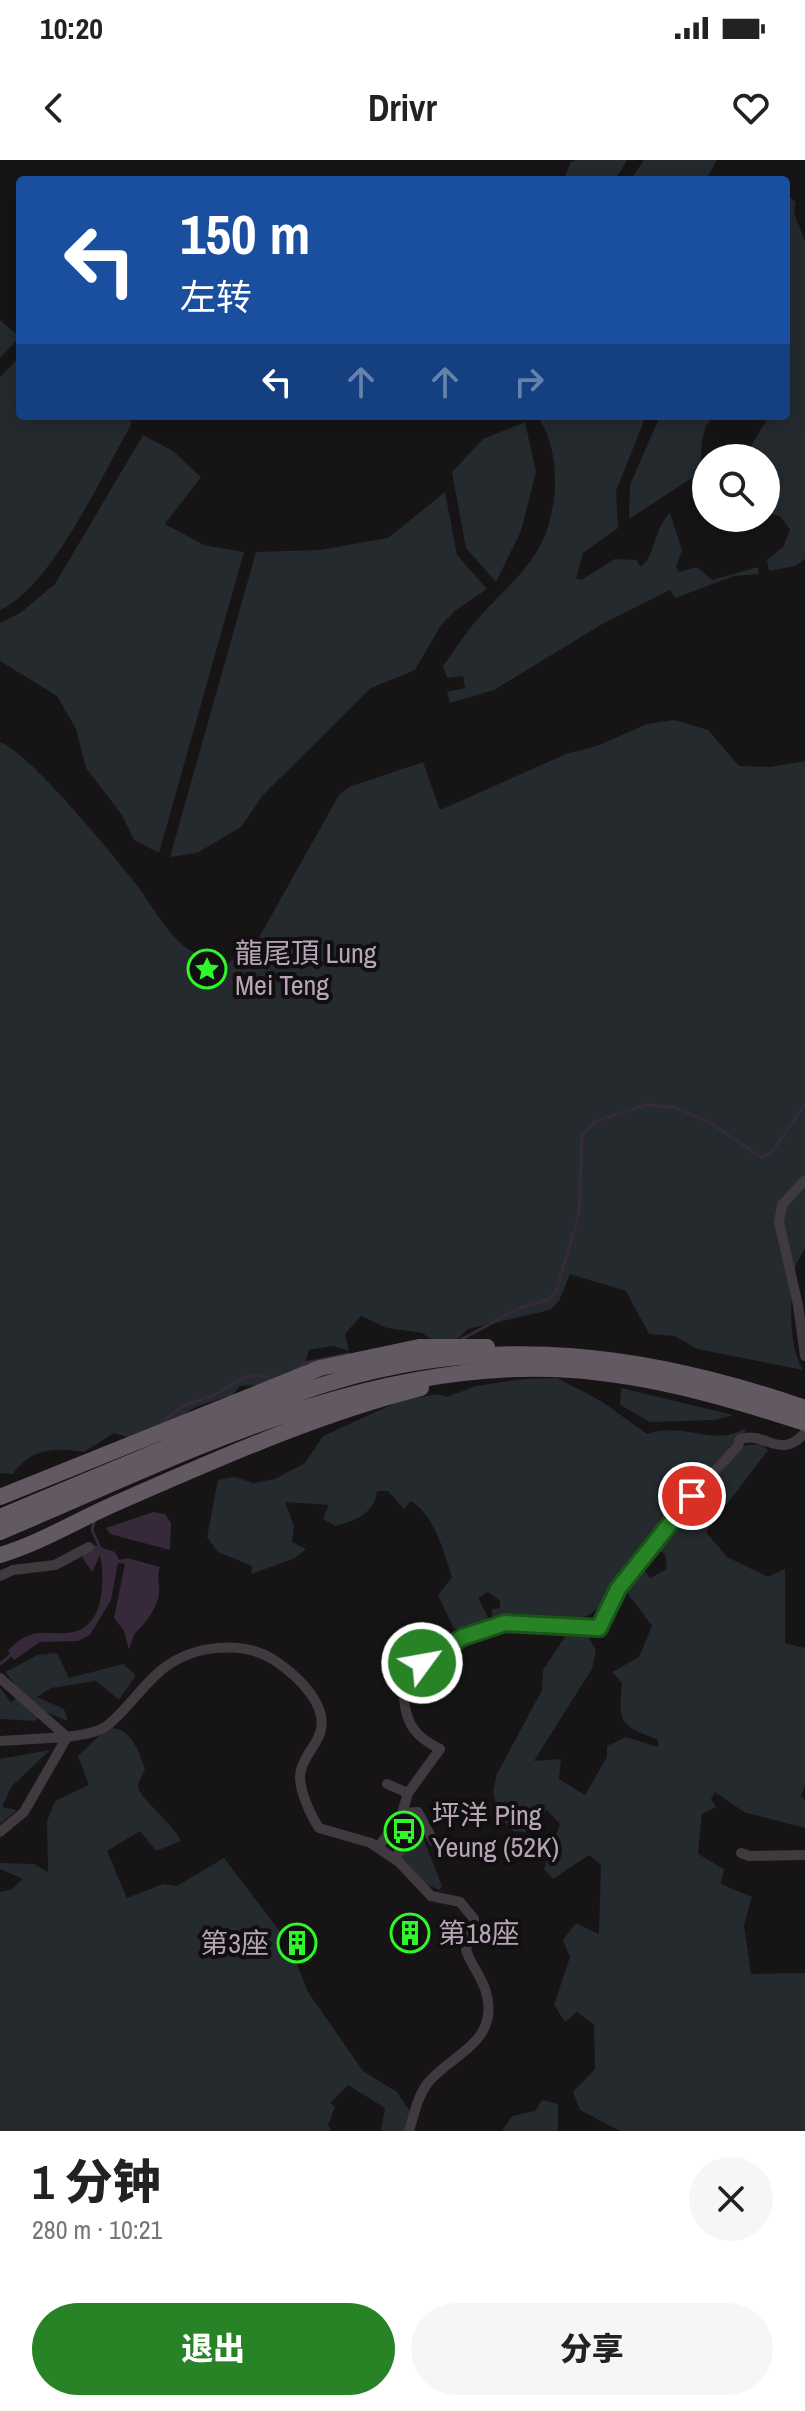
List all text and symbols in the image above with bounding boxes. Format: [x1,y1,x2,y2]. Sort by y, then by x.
text: 10:20 [40,8,103,48]
text: Drivr [368,84,437,132]
icon: back [32,86,76,130]
icon: heart [729,86,773,130]
text: 150 m [180,196,310,271]
icon: left [48,208,152,312]
text: 左转 [180,273,252,321]
icon: left [255,360,299,404]
icon: ahead [339,360,383,404]
icon: ahead [423,360,467,404]
icon: right [507,360,551,404]
map controls [692,444,780,532]
button: search [692,444,780,532]
place label: 龍尾頂 Lung Mei Teng [235,934,377,1004]
place icon: 龍尾頂 Lung Mei Teng [186,948,228,990]
pin [658,1462,726,1530]
icon: arrive [670,1474,714,1518]
position arrow [380,1621,464,1705]
place label: 坪洋 Ping Yeung (52K) [432,1796,559,1866]
bus stop icon: 坪洋 Ping Yeung (52K) [383,1810,425,1852]
building icon: 第18座 [389,1912,431,1954]
place label: 第18座 [438,1914,520,1952]
building icon: 第3座 [276,1922,318,1964]
place label: 第3座 [200,1924,269,1962]
text: 1 分钟 [32,2149,161,2214]
button: close [689,2157,773,2241]
text: 280 m · 10:21 [32,2212,162,2247]
button: 退出 [32,2303,395,2395]
button: 分享 [411,2303,773,2395]

